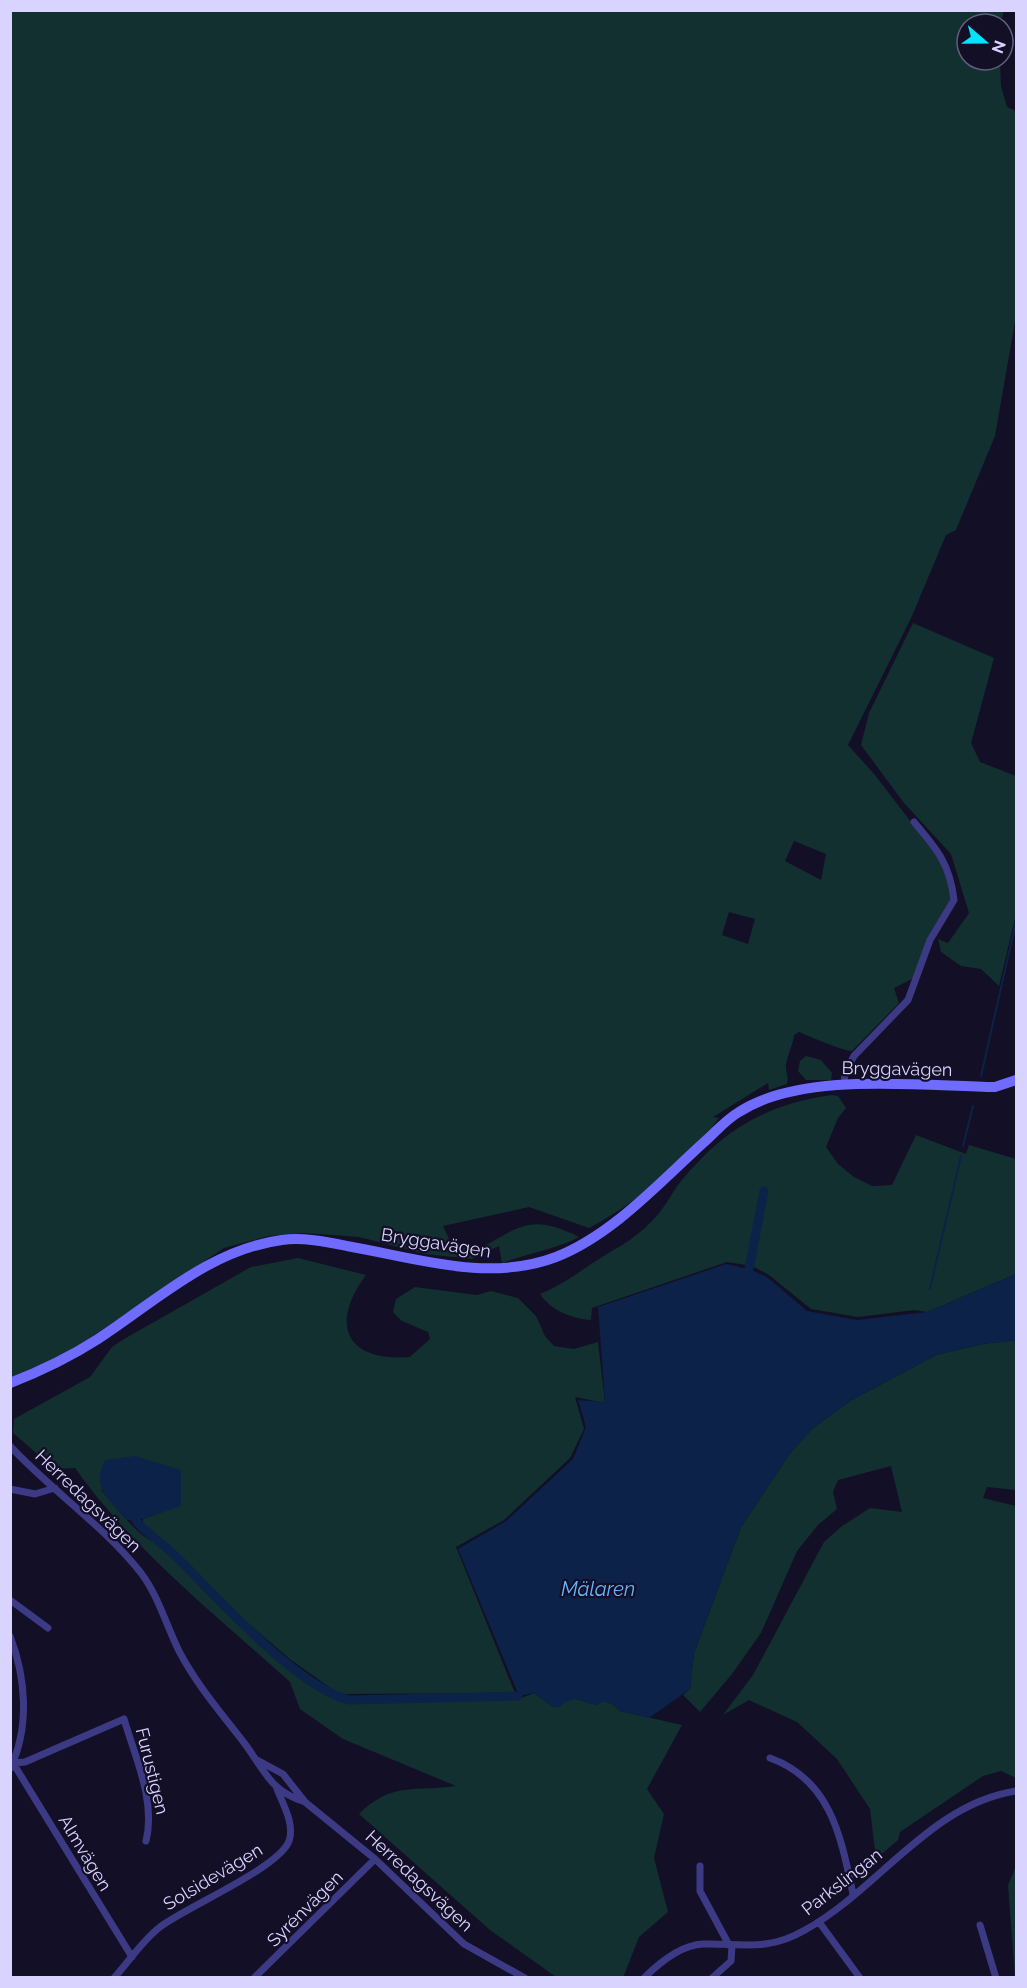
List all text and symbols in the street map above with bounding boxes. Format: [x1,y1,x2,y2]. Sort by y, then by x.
north arrow [955,12,1015,72]
text: N [988,38,1010,56]
street label: Bryggavägen [841,1057,953,1080]
street label: Bryggavägen [380,1223,492,1262]
street label: Herredagsvägen [31,1445,145,1556]
water label: Mälaren [561,1577,635,1601]
street label: Furustigen [132,1725,173,1816]
street label: Almvägen [55,1811,116,1894]
street label: Herredagsvägen [361,1826,477,1936]
street label: Solsidevägen [159,1839,266,1914]
street label: Parkslingan [797,1844,886,1919]
street label: Syrénvägen [262,1866,347,1951]

